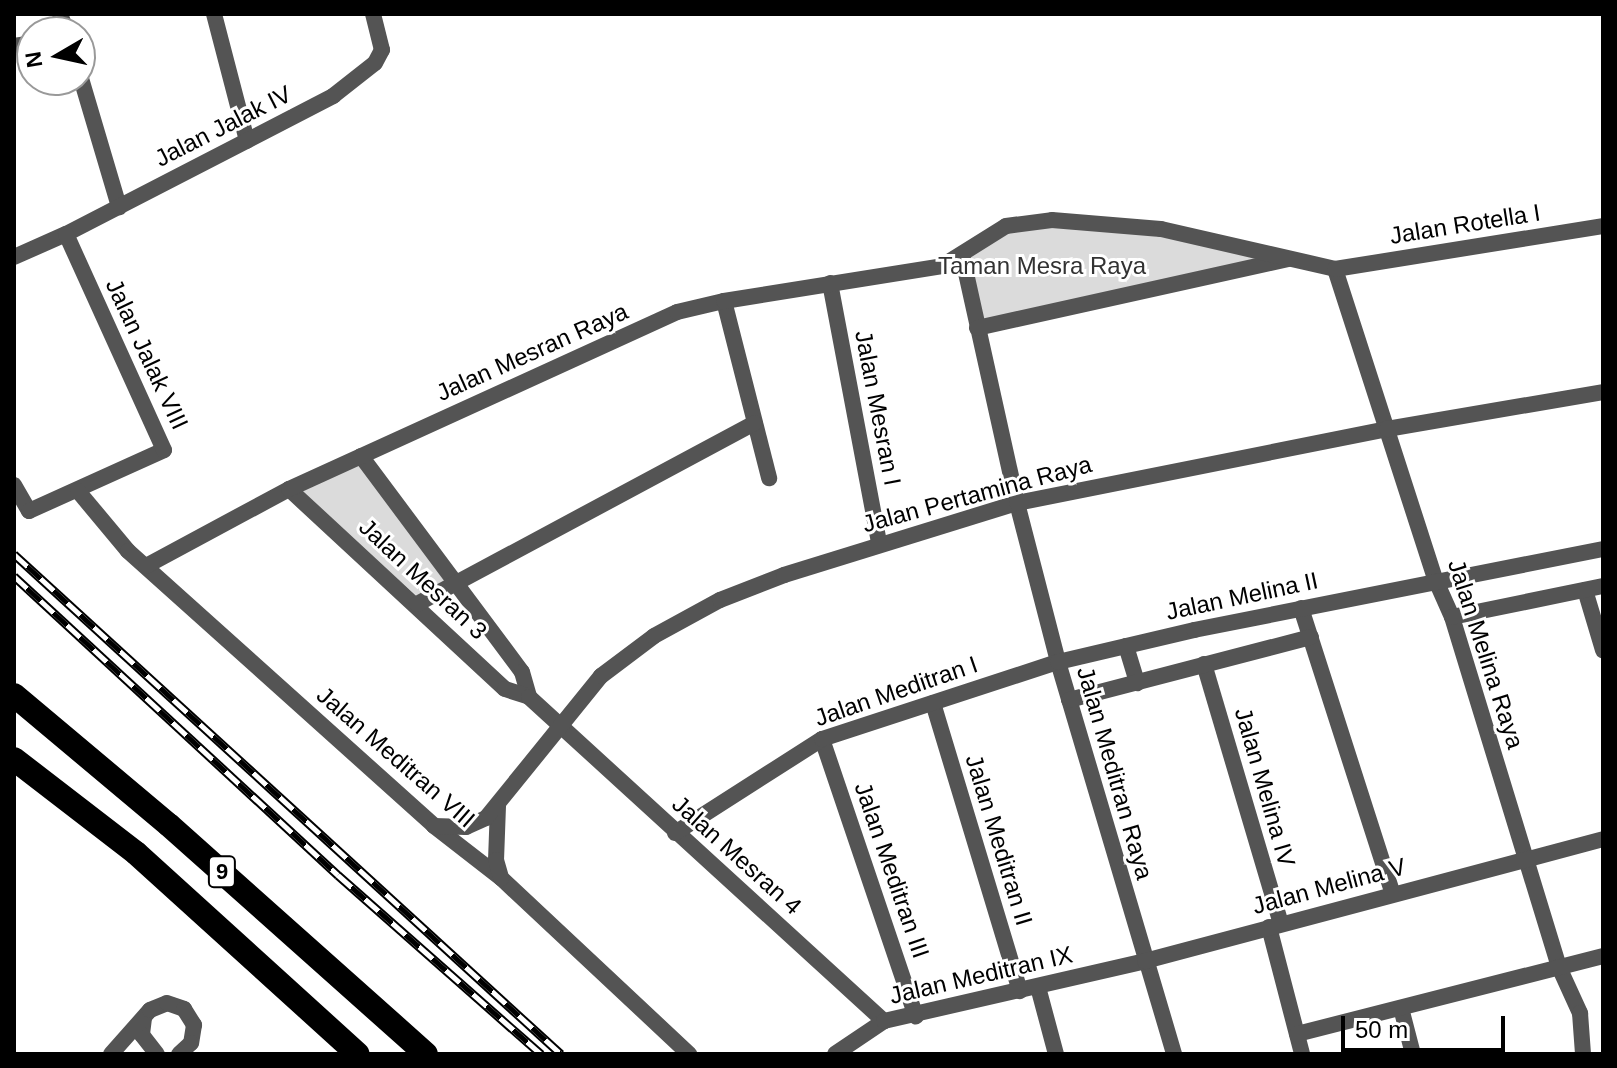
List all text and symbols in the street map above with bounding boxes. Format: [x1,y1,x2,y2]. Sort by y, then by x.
north arrow [16,16,96,96]
text: N [20,50,47,69]
street label: Jalan Jalak IV [150,79,296,173]
street label: Jalan Rotella I [1388,198,1542,250]
park label: Taman Mesra Raya [938,252,1146,280]
street label: Jalan Jalak VIII [100,274,194,434]
street label: Jalan Mesran Raya [432,297,632,407]
street label: Jalan Mesran I [849,328,907,488]
street label: Jalan Pertamina Raya [859,450,1095,538]
street label: Jalan Mesran 3 [353,513,493,645]
street label: Jalan Melina Raya [1442,556,1530,752]
street label: Jalan Melina II [1163,566,1321,626]
street label: Jalan Meditran I [811,650,981,732]
street label: Jalan Meditran Raya [1071,663,1159,883]
street label: Jalan Meditran VIII [311,680,481,834]
street label: Jalan Melina IV [1229,704,1301,870]
street label: Jalan Meditran II [959,751,1039,929]
street label: Jalan Meditran III [848,778,936,962]
street label: Jalan Mesran 4 [666,789,808,921]
street label: Jalan Melina V [1249,852,1409,920]
road number: 9 [206,854,238,890]
street label: Jalan Meditran IX [887,940,1075,1010]
scale bar [1345,1000,1509,1050]
text: 50 m [1355,1016,1408,1043]

